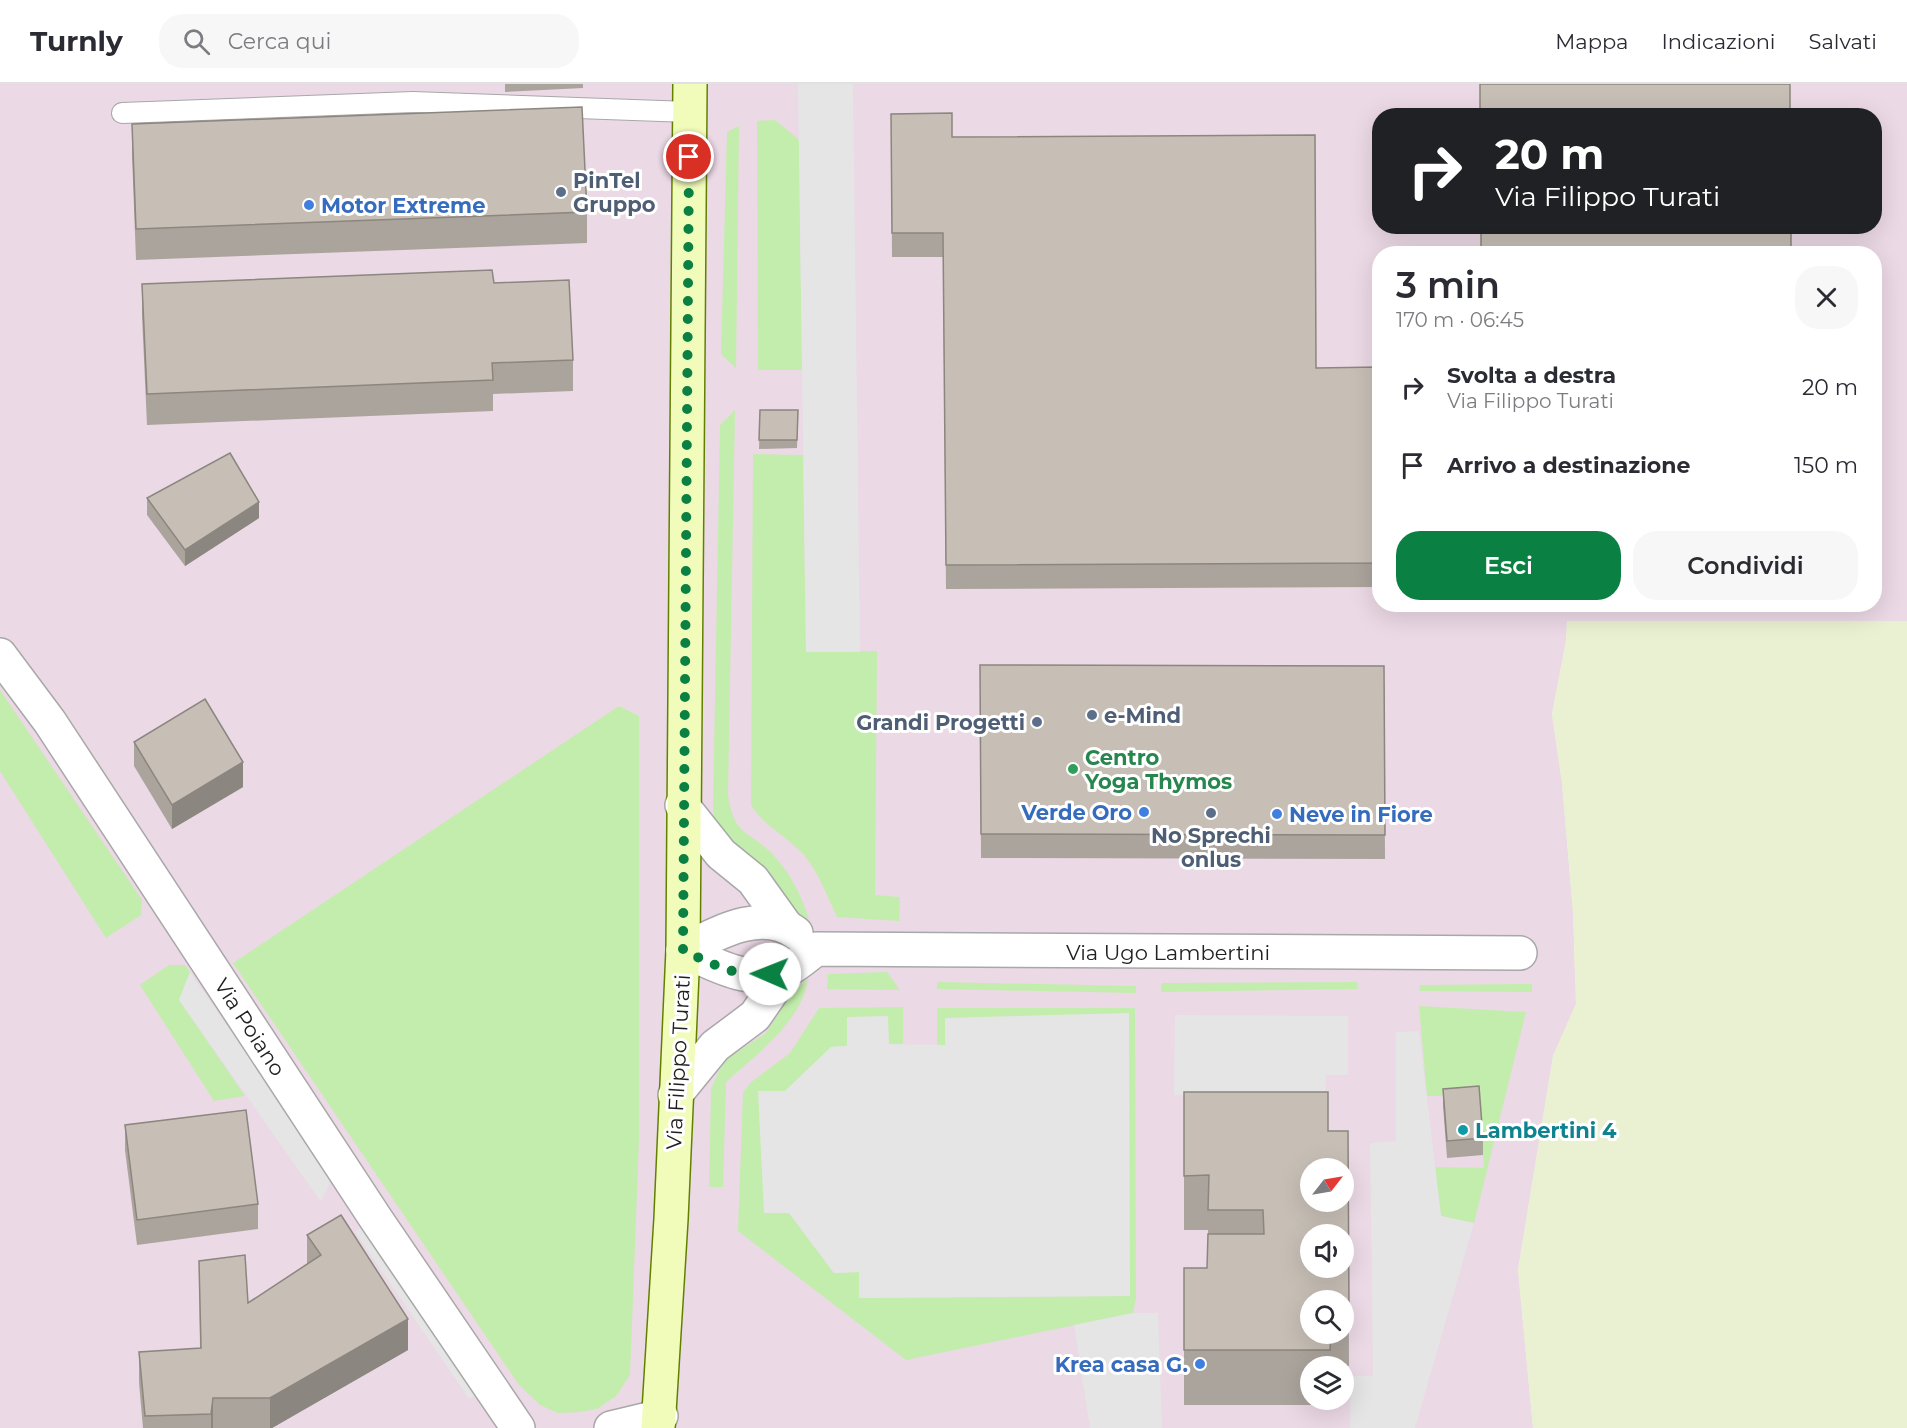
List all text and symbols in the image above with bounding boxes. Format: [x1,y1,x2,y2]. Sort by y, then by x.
search box [159,14,579,68]
text: Turnly [30,24,123,58]
icon: search [180,25,213,58]
text: Cerca qui [228,28,331,55]
text: Mappa [1555,29,1628,54]
text: Indicazioni [1661,29,1776,54]
text: Salvati [1809,29,1877,54]
text: 20 m [1495,128,1604,180]
pin [663,131,714,182]
icon: right [1396,132,1474,210]
icon: arrive [672,140,705,173]
place label: PinTel Gruppo [573,168,656,217]
text: Via Filippo Turati [1495,180,1720,213]
marker: PinTel Gruppo [554,185,568,199]
place label: Motor Extreme [321,193,485,218]
marker: Motor Extreme [302,198,316,212]
text: 3 min [1396,263,1500,307]
button: close [1795,266,1858,329]
text: 170 m · 06:45 [1396,308,1524,332]
text: Svolta a destra [1447,362,1616,389]
icon: right [1396,371,1429,404]
text: 20 m [1802,374,1858,401]
text: Via Filippo Turati [1447,389,1614,413]
icon: arrive [1396,449,1429,482]
text: Arrivo a destinazione [1447,452,1690,479]
text: 150 m [1794,452,1858,479]
button: Esci [1396,531,1621,600]
button: Condividi [1633,531,1858,600]
place label: e-Mind [1104,703,1181,728]
marker: e-Mind [1085,708,1099,722]
place label: Grandi Progetti [856,710,1025,735]
marker: Grandi Progetti [1030,715,1044,729]
place label: Centro Yoga Thymos [1084,745,1232,794]
marker: Centro Yoga Thymos [1066,762,1080,776]
place label: Verde Oro [1020,800,1132,825]
place label: Neve in Fiore [1289,802,1433,827]
marker: Verde Oro [1137,805,1151,819]
marker: No Sprechi onlus [1204,806,1218,820]
marker: Neve in Fiore [1270,807,1284,821]
place label: No Sprechi onlus [1151,823,1271,872]
street label: Via Ugo Lambertini [1066,940,1270,965]
position arrow [738,942,802,1006]
street label: Via Poiano [209,974,291,1080]
street label: Via Filippo Turati [661,974,695,1150]
place label: Lambertini 4 [1475,1118,1617,1143]
marker: Lambertini 4 [1456,1123,1470,1137]
north arrow [1300,1158,1354,1212]
map controls [1300,1158,1354,1410]
button: sound [1300,1224,1354,1278]
button: search [1300,1290,1354,1344]
place label: Krea casa G. [1055,1352,1188,1377]
button: layers [1300,1356,1354,1410]
marker: Krea casa G. [1193,1357,1207,1371]

